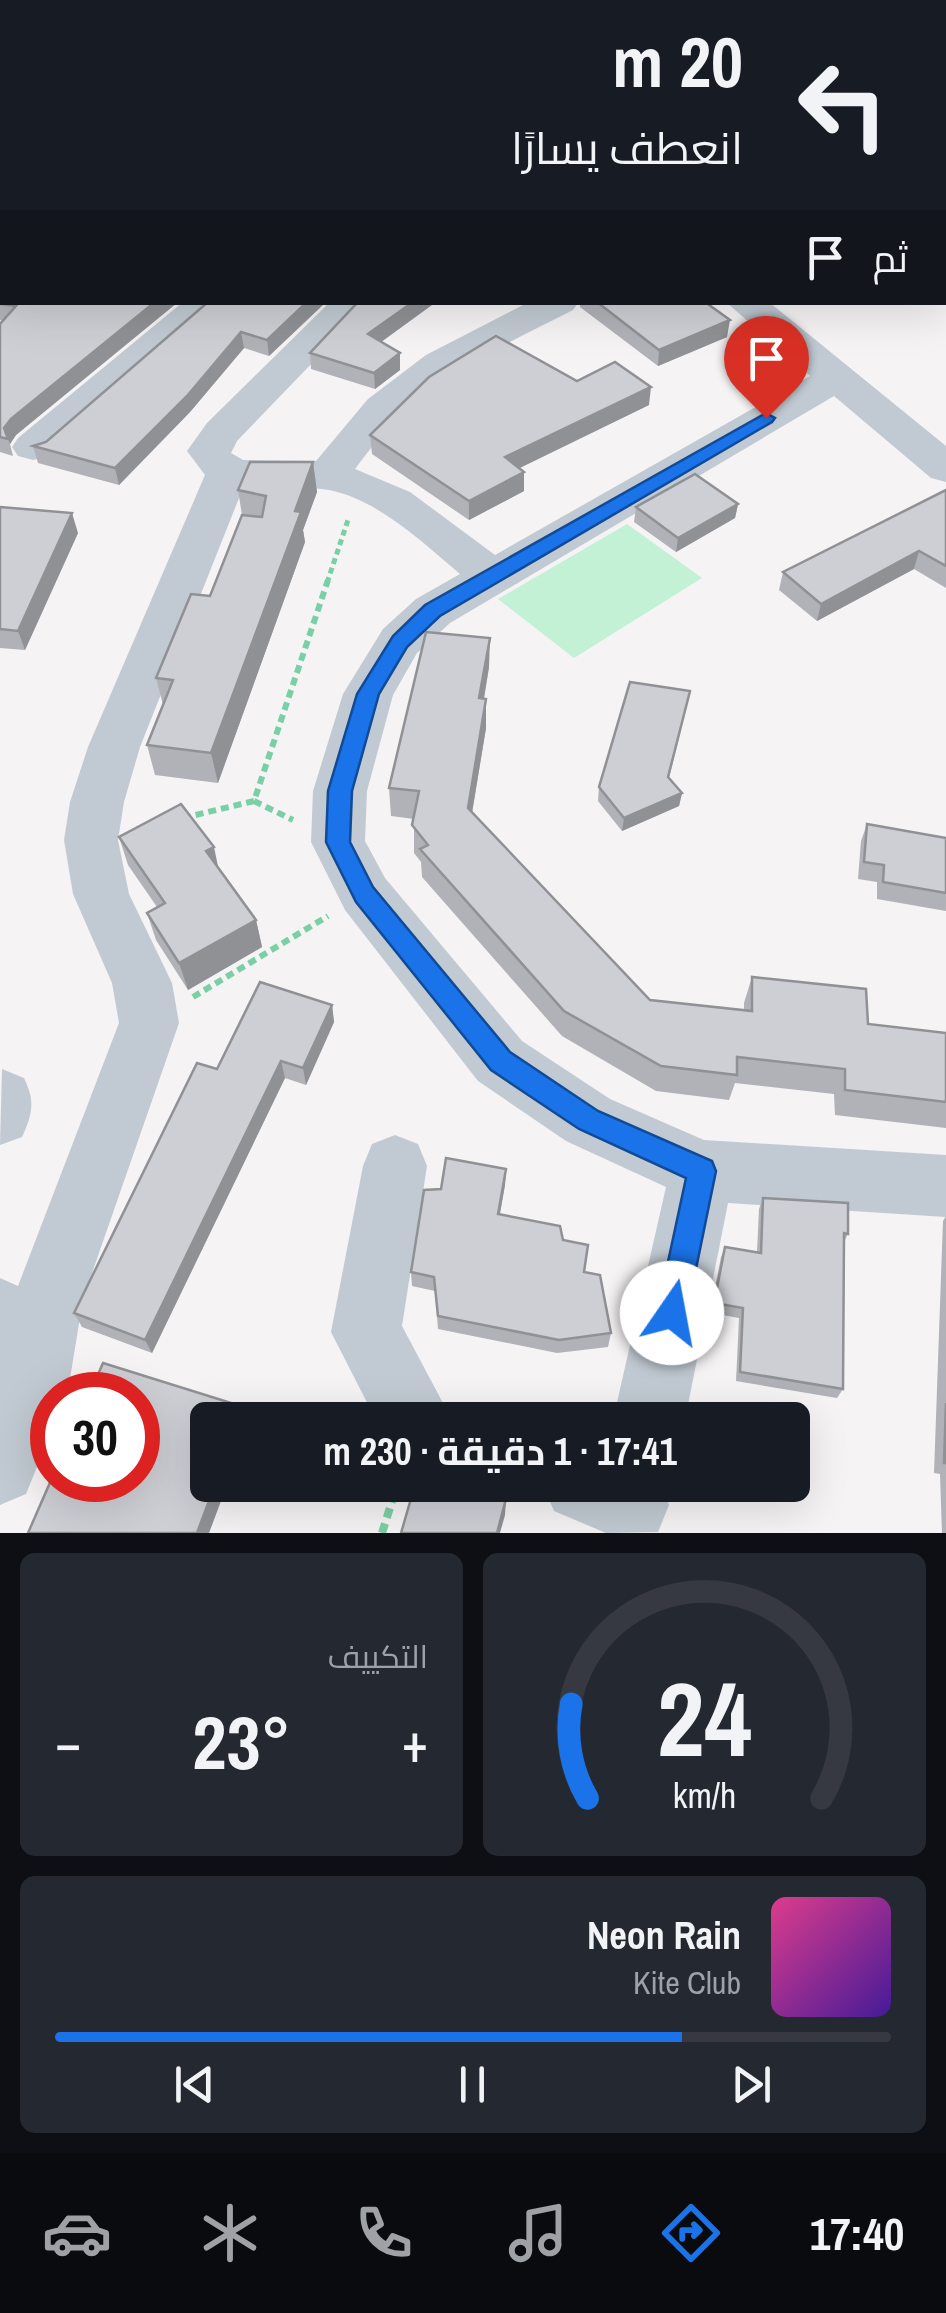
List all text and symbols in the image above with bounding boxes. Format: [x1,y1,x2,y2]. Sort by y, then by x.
text: 20 m [612,15,743,109]
icon: left [778,40,908,170]
text: انعطف يسارًا [511,117,743,178]
icon: arrive [798,230,853,285]
text: ثم [873,233,908,284]
pin [724,316,809,419]
icon: arrive [739,331,794,386]
position arrow [620,1261,724,1365]
speed limit sign: 30 [30,1372,160,1502]
text: 17:41 · 1 دقيقة · 230 m [323,1426,677,1477]
text: التكييف [328,1635,428,1678]
text: 24 [657,1648,752,1788]
text: 23° [192,1691,291,1792]
text: − [55,1705,81,1779]
text: + [402,1705,428,1779]
text: km/h [673,1771,736,1819]
text: Neon Rain [587,1910,741,1961]
text: Kite Club [633,1961,741,2004]
icon: previous [167,2057,222,2112]
icon: pause [445,2057,500,2112]
icon: next [724,2057,779,2112]
icon: car [42,2198,112,2268]
icon: climate [195,2198,265,2268]
icon: phone [349,2198,419,2268]
icon: music [503,2198,573,2268]
icon: directions [656,2198,726,2268]
text: 17:40 [810,2203,904,2264]

